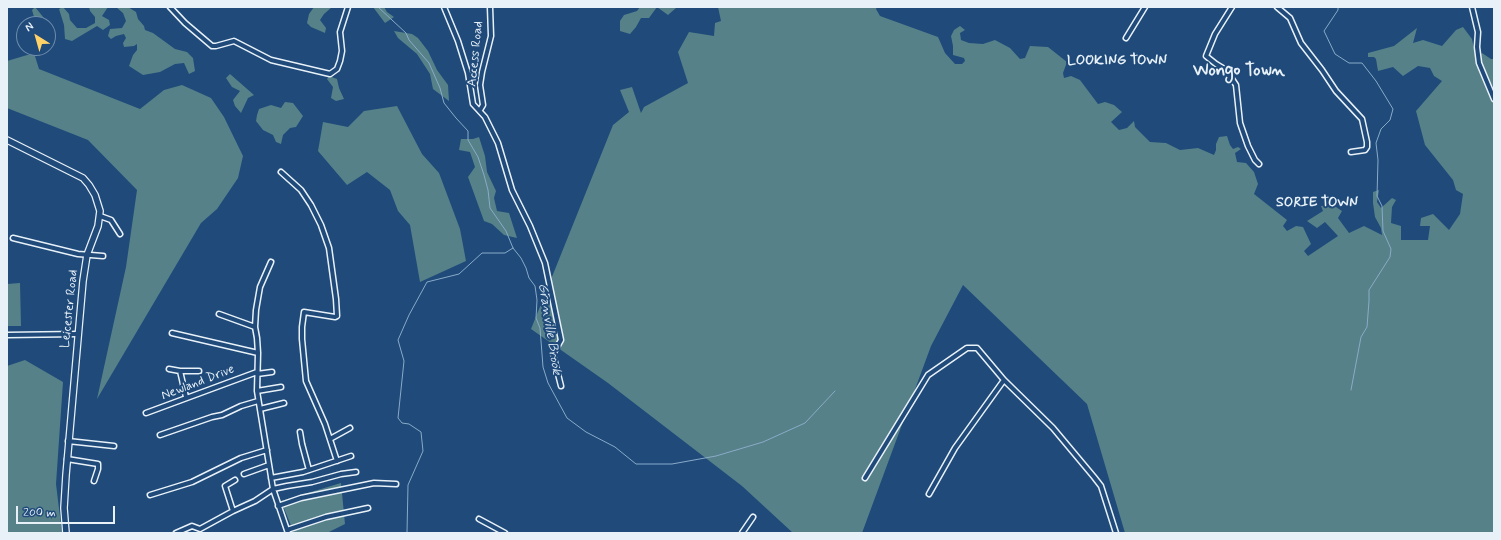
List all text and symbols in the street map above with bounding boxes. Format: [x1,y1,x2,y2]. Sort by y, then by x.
north arrow [16,16,56,56]
text: N [22,19,37,35]
street label: Access Road [465,20,487,88]
district label: LOOKING TOWN [1067,53,1167,69]
district label: Wongo Town [1193,61,1285,81]
district label: SORIE TOWN [1276,195,1358,211]
street label: Leicester Road [58,269,82,349]
water label: Granville Brook [533,282,565,376]
street label: Newland Drive [159,362,237,404]
scale bar [18,498,117,524]
text: 200 m [23,505,56,521]

